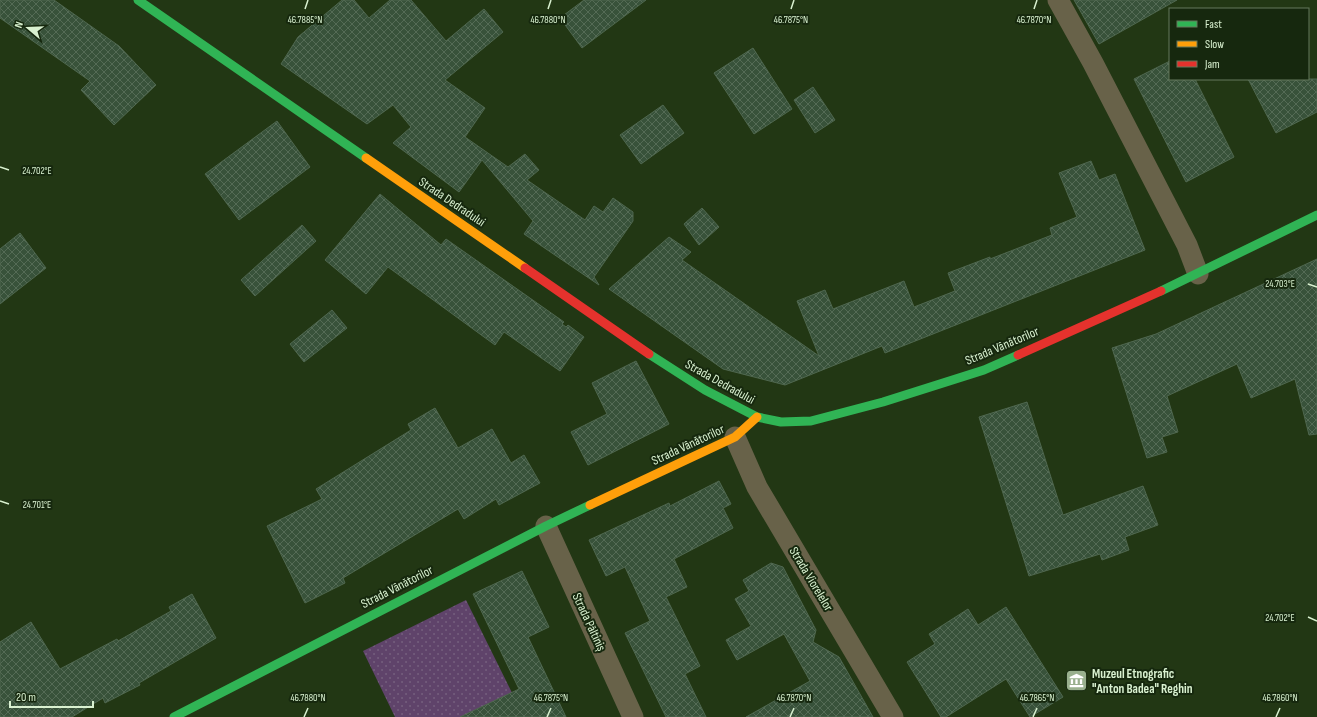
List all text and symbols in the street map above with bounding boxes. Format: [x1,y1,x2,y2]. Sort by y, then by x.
north arrow [8,8,48,48]
legend [1169,8,1309,80]
text: 46.7885°N [288,14,322,26]
text: 46.7880°N [530,14,566,26]
text: 46.7875°N [774,14,808,26]
text: 46.7870°N [1017,14,1051,26]
text: Fast [1205,17,1222,32]
text: N [12,20,26,30]
text: Slow [1205,37,1224,52]
text: Jam [1204,57,1220,72]
text: 24.702°E [22,165,52,177]
street label: Strada Dedradului [416,174,488,230]
text: 24.703°E [1265,278,1295,290]
street label: Strada Vânătorilor [963,323,1042,369]
street label: Strada Dedradului [682,356,758,408]
street label: Strada Vânătorilor [649,421,727,469]
text: 24.701°E [23,499,51,511]
street label: Strada Viorelelor [786,544,837,614]
street label: Strada Vânătorilor [358,562,436,612]
street label: Strada Păltiniș [569,590,610,654]
text: 24.702°E [1265,612,1295,624]
place label: Muzeul Etnografic "Anton Badea" Reghin [1092,666,1193,697]
museum icon: Muzeul Etnografic "Anton Badea" Reghin [1064,668,1090,694]
scale bar [10,683,93,709]
text: 20 m [16,690,36,705]
text: 46.7880°N [290,692,326,704]
text: 46.7875°N [534,692,568,704]
text: 46.7870°N [777,692,811,704]
text: 46.7865°N [1020,692,1054,704]
text: 46.7860°N [1262,692,1298,704]

